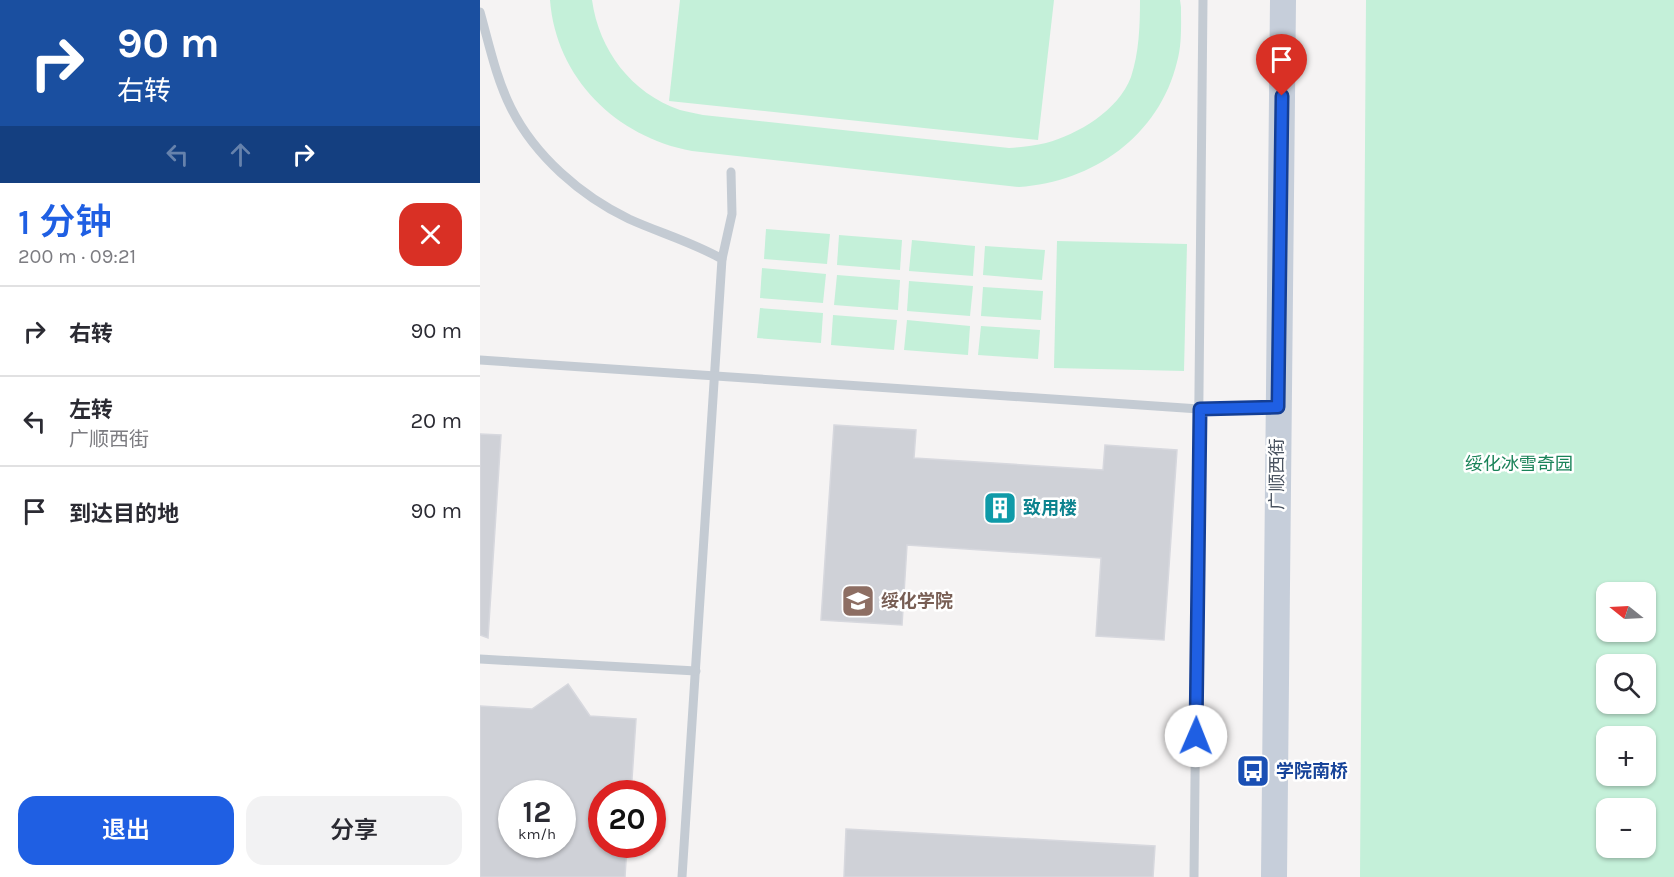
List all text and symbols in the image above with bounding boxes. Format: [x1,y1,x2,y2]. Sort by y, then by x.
text: 90 m [117,18,220,68]
icon: right [18,24,96,102]
pin [1256,34,1307,96]
icon: arrive [1265,43,1298,76]
text: 右转 [117,75,171,107]
icon: left [161,138,194,171]
icon: ahead [224,138,257,171]
icon: right [287,138,320,171]
text: 1 分钟 [18,201,112,243]
button: close [399,203,462,266]
text: 200 m · 09:21 [18,245,136,268]
icon: right [18,315,51,348]
text: 90 m [410,318,462,344]
text: 右转 [69,321,113,347]
text: 左转 [69,397,113,423]
icon: left [18,405,51,438]
text: 20 m [410,408,462,434]
text: 广顺西街 [69,428,149,451]
street label: 广顺西街 [1266,438,1288,510]
park label: 绥化冰雪奇园 [1465,453,1573,475]
building icon: 致用楼 [982,490,1018,526]
icon: arrive [18,495,51,528]
place label: 致用楼 [1023,497,1077,519]
text: 90 m [410,498,462,524]
text: 到达目的地 [69,501,179,527]
north arrow [1596,582,1656,642]
map controls [1596,582,1656,858]
school or university icon: 绥化学院 [840,583,876,619]
place label: 绥化学院 [881,590,953,612]
button: search [1596,654,1656,714]
position arrow [1164,704,1228,768]
button: + [1596,726,1656,786]
bus stop icon: 学院南桥 [1235,753,1271,789]
place label: 学院南桥 [1276,760,1348,782]
speed limit sign: 20 [588,780,666,858]
text: 12 [523,794,551,830]
button: 退出 [18,796,234,865]
button: 分享 [246,796,462,865]
button: − [1596,798,1656,858]
text: km/h [518,825,556,843]

